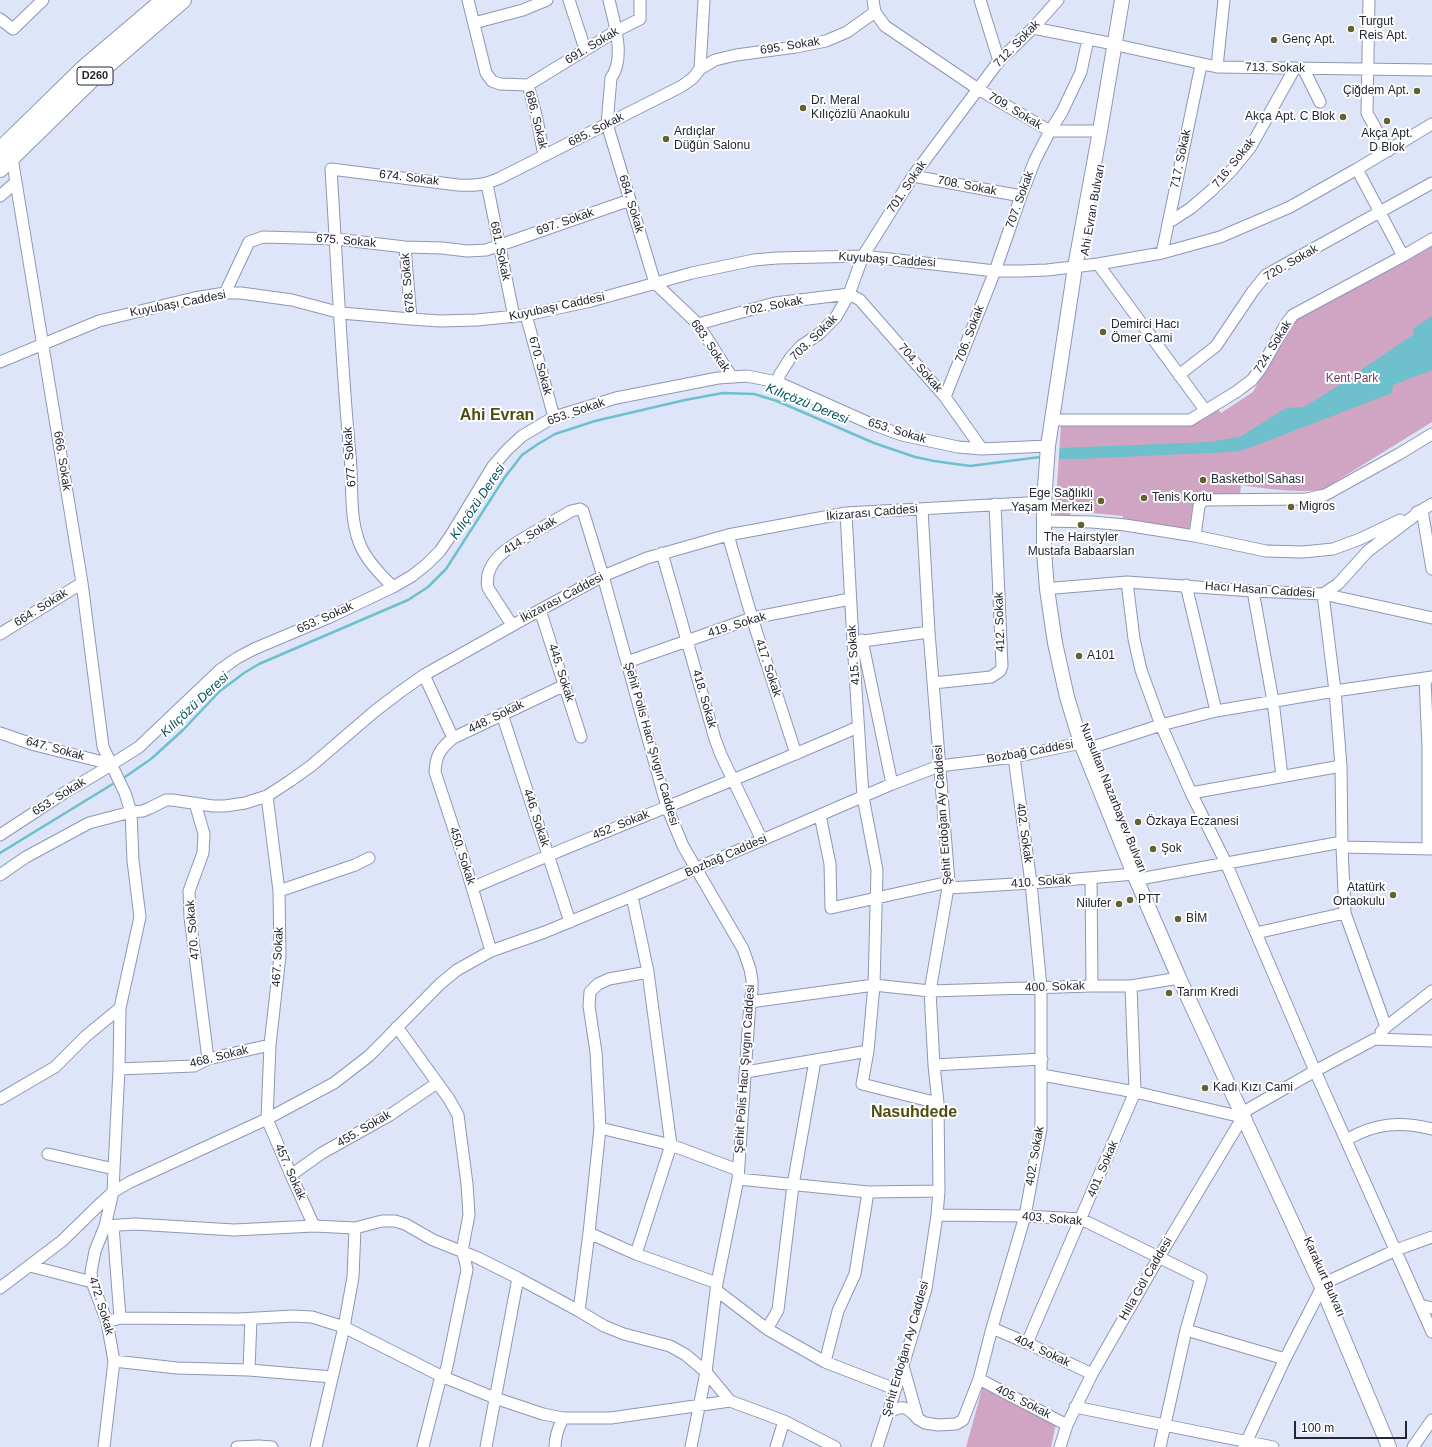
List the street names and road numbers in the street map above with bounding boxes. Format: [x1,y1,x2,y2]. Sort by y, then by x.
street label: 712. Sokak [991,17,1043,71]
street label: 691. Sokak [563,24,621,68]
street label: 695. Sokak [759,34,821,58]
street label: 713. Sokak [1245,60,1305,76]
road number: D260 [77,67,113,85]
street label: 686. Sokak [522,89,550,151]
street label: 709. Sokak [986,89,1044,133]
street label: 685. Sokak [566,110,626,150]
street label: 717. Sokak [1168,128,1194,190]
street label: 716. Sokak [1210,135,1258,191]
street label: 701. Sokak [884,158,930,216]
street label: Ahi Evran Bulvarı [1078,163,1108,257]
street label: 674. Sokak [378,167,440,189]
street label: 707. Sokak [1003,169,1037,231]
street label: 684. Sokak [615,173,647,235]
street label: 708. Sokak [936,173,998,199]
street label: 697. Sokak [534,205,596,239]
street label: 681. Sokak [487,220,513,282]
street label: 675. Sokak [315,231,377,251]
street label: 720. Sokak [1261,242,1321,284]
street label: Kuyubaşı Caddesi [838,249,936,271]
street label: 678. Sokak [398,252,418,314]
street label: Kuyubaşı Caddesi [129,288,227,320]
street label: Kuyubaşı Caddesi [508,290,606,324]
street label: 702. Sokak [742,293,804,319]
street label: 706. Sokak [953,303,987,365]
street label: 703. Sokak [787,312,841,364]
street label: 683. Sokak [687,317,733,375]
street label: 724. Sokak [1251,318,1295,376]
street label: 670. Sokak [525,335,555,397]
street label: 704. Sokak [895,341,945,395]
street label: 653. Sokak [545,395,607,429]
street label: 653. Sokak [866,415,928,447]
street label: 677. Sokak [341,427,359,487]
street label: 666. Sokak [50,430,74,492]
street label: İkizarası Caddesi [826,502,918,524]
street label: 414. Sokak [501,514,559,558]
street label: İkizarası Caddesi [518,570,606,626]
street label: Hacı Hasan Caddesi [1205,579,1315,601]
street label: 664. Sokak [12,586,70,630]
street label: 412. Sokak [992,592,1008,652]
street label: 653. Sokak [295,599,355,637]
street label: 419. Sokak [706,609,768,641]
street label: 415. Sokak [845,625,863,685]
street label: 417. Sokak [752,637,784,699]
street label: 445. Sokak [545,642,577,704]
street label: Şehit Polis Hacı Şıvgın Caddesi [621,661,681,827]
street label: 418. Sokak [689,668,719,730]
street label: 448. Sokak [466,697,526,737]
street label: Nursultan Nazarbayev Bulvarı [1076,721,1150,875]
street label: 647. Sokak [24,734,86,764]
street label: Bozbağ Caddesi [985,737,1075,767]
street label: Şehit Erdoğan Ay Caddesi [931,744,955,886]
street label: 653. Sokak [30,775,88,819]
street label: 446. Sokak [520,787,552,849]
street label: 402. Sokak [1013,802,1035,864]
street label: 452. Sokak [590,807,652,843]
street label: 450. Sokak [446,825,478,887]
street label: Bozbağ Caddesi [683,832,769,880]
street label: 410. Sokak [1011,873,1071,891]
street label: 470. Sokak [183,899,203,961]
street label: 467. Sokak [269,927,287,987]
street label: 400. Sokak [1025,979,1085,995]
street label: Şehit Polis Hacı Şıvgın Caddesi [732,984,758,1154]
street label: 468. Sokak [188,1043,250,1071]
street label: 455. Sokak [334,1108,394,1150]
street label: 402. Sokak [1023,1125,1047,1187]
street label: 401. Sokak [1085,1139,1121,1199]
street label: 457. Sokak [271,1142,309,1202]
street label: 403. Sokak [1021,1209,1083,1229]
street label: Hılla Göl Caddesi [1116,1235,1176,1323]
street label: Karakurt Bulvarı [1300,1235,1348,1319]
street label: 472. Sokak [85,1275,117,1337]
street label: Şehit Erdoğan Ay Caddesi [880,1279,932,1419]
street label: 404. Sokak [1012,1332,1072,1370]
street label: 405. Sokak [993,1382,1053,1422]

